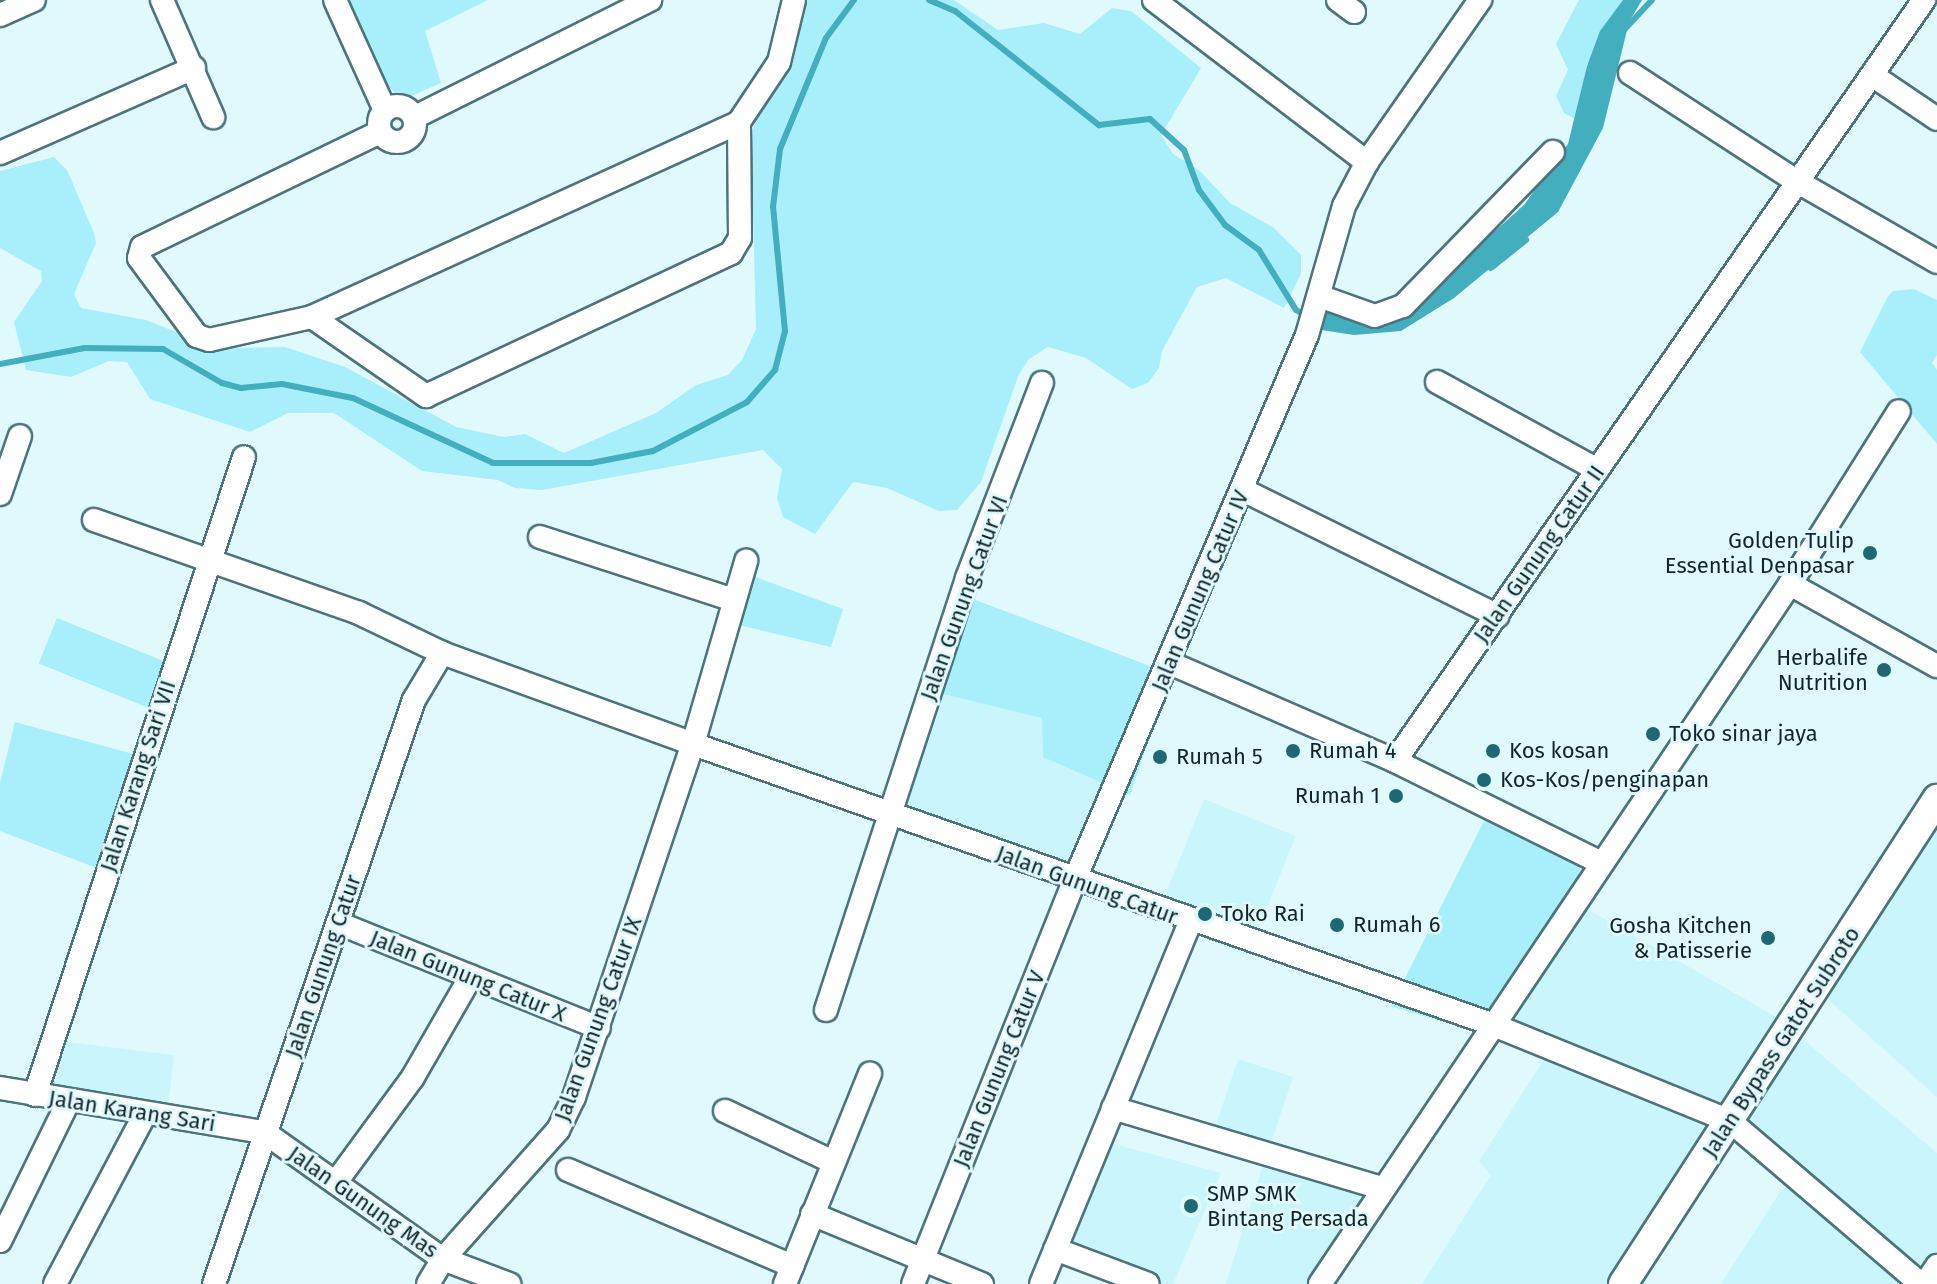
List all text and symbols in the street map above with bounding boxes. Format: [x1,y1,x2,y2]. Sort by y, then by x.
street label: Jalan Gunung Catur II [1468,460,1610,648]
street label: Jalan Gunung Catur IV [1146,486,1254,696]
street label: Jalan Gunung Catur VI [915,492,1013,704]
place label: Golden Tulip Essential Denpasar [1665,527,1854,578]
marker: Golden Tulip Essential Denpasar [1861,544,1879,562]
place label: Herbalife Nutrition [1776,644,1868,696]
marker: Herbalife Nutrition [1875,661,1893,679]
street label: Jalan Karang Sari VII [95,677,181,875]
place label: Toko sinar jaya [1669,721,1818,747]
marker: Toko sinar jaya [1644,725,1662,743]
place label: Rumah 4 [1309,738,1396,764]
place label: Kos kosan [1509,738,1609,764]
marker: Rumah 4 [1284,742,1302,760]
marker: Kos kosan [1484,742,1502,760]
place label: Rumah 5 [1176,744,1263,770]
marker: Rumah 5 [1151,748,1169,766]
place label: Kos-Kos/penginapan [1500,767,1709,793]
marker: Kos-Kos/penginapan [1475,771,1493,789]
place label: Rumah 1 [1295,783,1380,809]
marker: Rumah 1 [1387,787,1405,805]
street label: Jalan Gunung Catur [993,840,1181,930]
street label: Jalan Gunung Catur [279,871,367,1061]
place label: Toko Rai [1221,901,1305,927]
marker: Toko Rai [1196,905,1214,923]
place label: Rumah 6 [1353,912,1440,938]
place label: Gosha Kitchen & Patisserie [1609,912,1752,964]
street label: Jalan Gunung Catur IX [549,913,647,1125]
marker: Rumah 6 [1328,916,1346,934]
street label: Jalan Bypass Gatot Subroto [1697,922,1865,1162]
street label: Jalan Gunung Catur X [366,925,570,1027]
marker: Gosha Kitchen & Patisserie [1759,929,1777,947]
street label: Jalan Gunung Catur V [948,967,1050,1171]
street label: Jalan Karang Sari [47,1085,217,1137]
street label: Jalan Gunung Mas [283,1140,443,1264]
place label: SMP SMK Bintang Persada [1207,1180,1369,1232]
marker: SMP SMK Bintang Persada [1182,1197,1200,1215]

